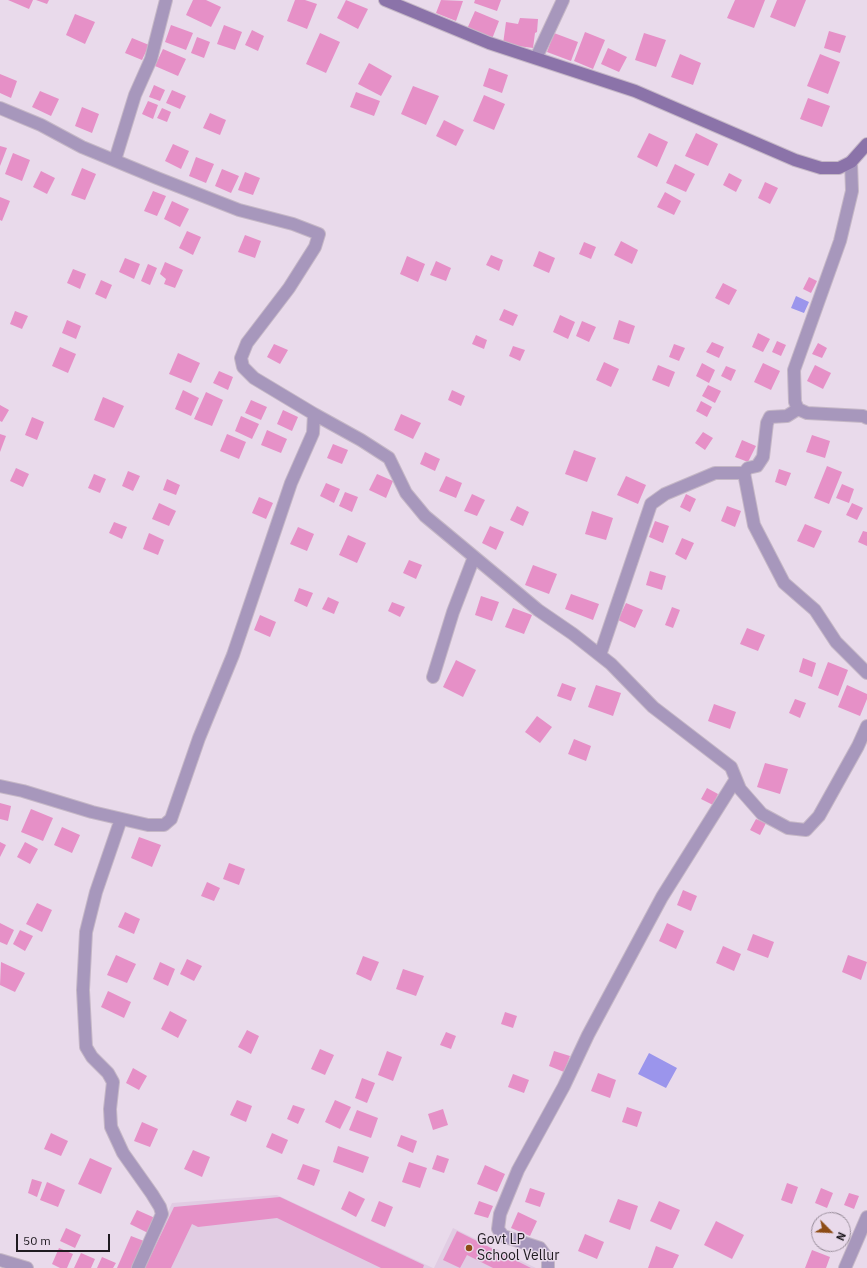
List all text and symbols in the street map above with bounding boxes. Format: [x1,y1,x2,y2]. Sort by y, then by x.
north arrow [811,1212,851,1252]
scale bar [18,1226,112,1252]
text: N [833,1230,849,1243]
place label: Govt LP School Vellur [477,1232,559,1264]
text: 50 m [23,1233,51,1248]
marker: Govt LP School Vellur [464,1243,474,1253]

